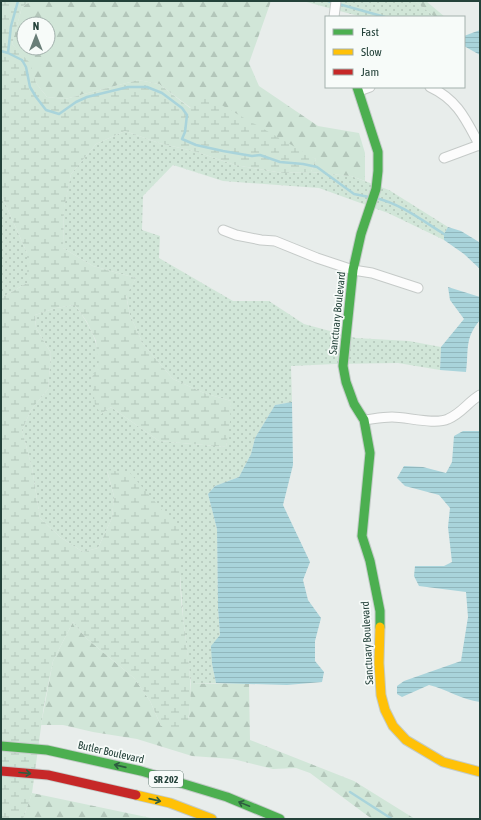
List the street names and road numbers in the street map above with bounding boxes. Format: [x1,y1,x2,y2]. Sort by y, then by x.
street label: Sanctuary Boulevard [327,271,347,355]
street label: Sanctuary Boulevard [359,601,375,685]
street label: Butler Boulevard [77,739,145,765]
road number: SR 202 [149,771,183,787]

